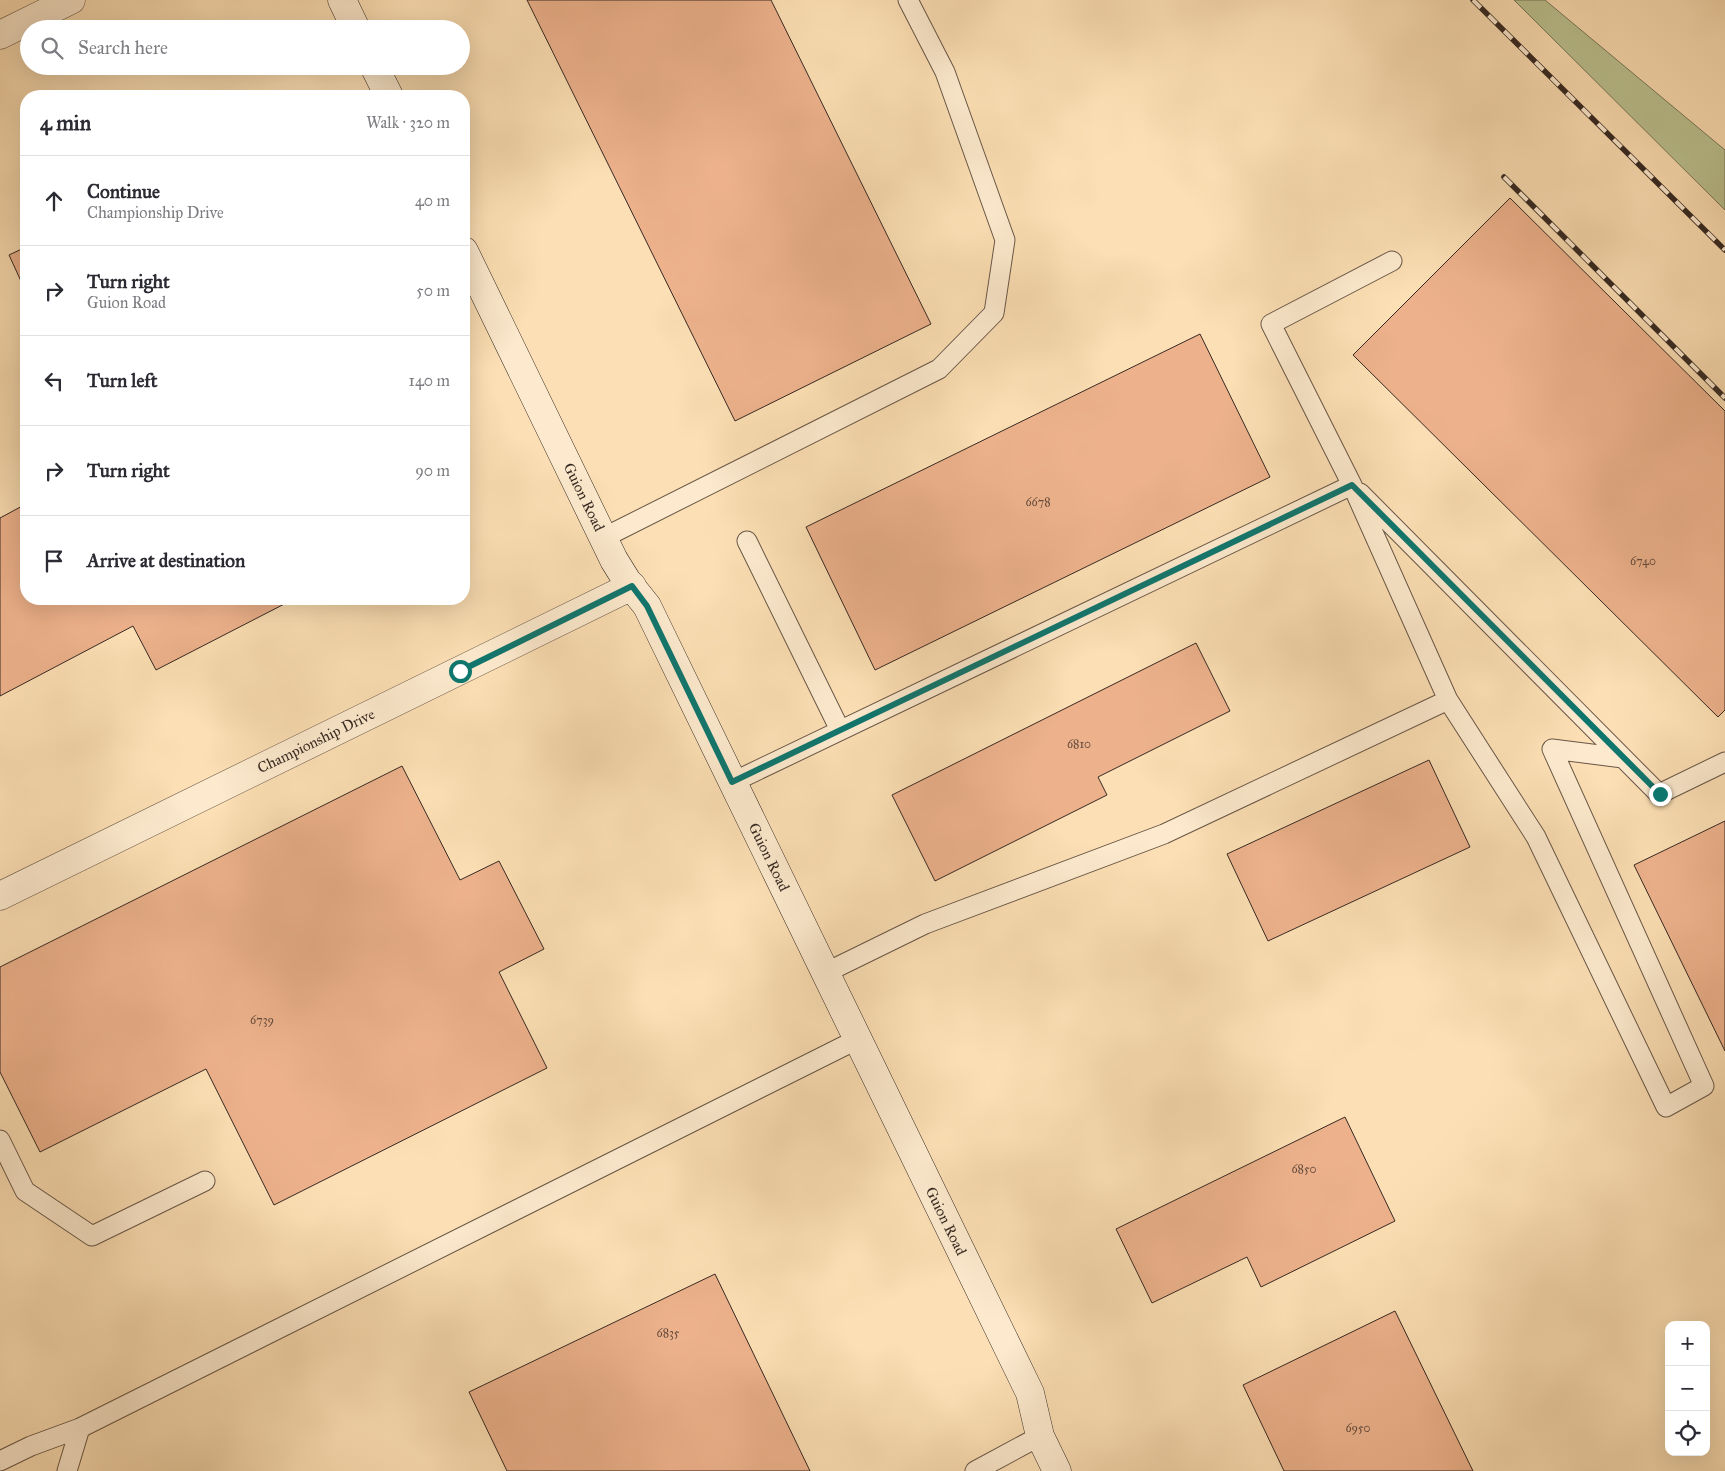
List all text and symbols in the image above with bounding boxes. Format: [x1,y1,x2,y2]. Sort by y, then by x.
search box [20,20,470,75]
icon: search [38,34,66,62]
text: Search here [78,36,168,59]
text: 4 min [40,110,91,136]
text: Walk · 320 m [366,113,450,132]
text: Continue [87,180,160,203]
icon: ahead [40,187,68,215]
text: 40 m [415,191,450,210]
text: Championship Drive [87,203,224,222]
text: Turn right [87,270,170,293]
icon: right [40,277,68,305]
text: 50 m [416,281,450,300]
text: Guion Road [87,293,166,312]
icon: left [40,367,68,395]
text: Turn left [87,369,157,392]
text: 140 m [409,371,450,390]
icon: right [40,457,68,485]
text: Turn right [87,459,170,482]
street label: Guion Road [560,460,609,535]
text: 90 m [415,461,450,480]
house number: 6678 [1025,495,1051,509]
icon: arrive [40,547,68,575]
text: Arrive at destination [87,549,245,572]
house number: 6740 [1630,554,1656,568]
route start [449,660,472,683]
street label: Championship Drive [254,705,378,777]
house number: 6810 [1067,737,1091,751]
route end [1649,783,1672,806]
street label: Guion Road [745,820,794,895]
house number: 6739 [250,1013,274,1027]
house number: 6850 [1291,1162,1317,1176]
street label: Guion Road [922,1184,971,1259]
map controls [1665,1321,1710,1456]
button: + [1665,1321,1710,1366]
house number: 6835 [657,1326,680,1340]
button: − [1665,1366,1710,1411]
button: locate [1665,1411,1710,1456]
house number: 6950 [1345,1421,1371,1435]

